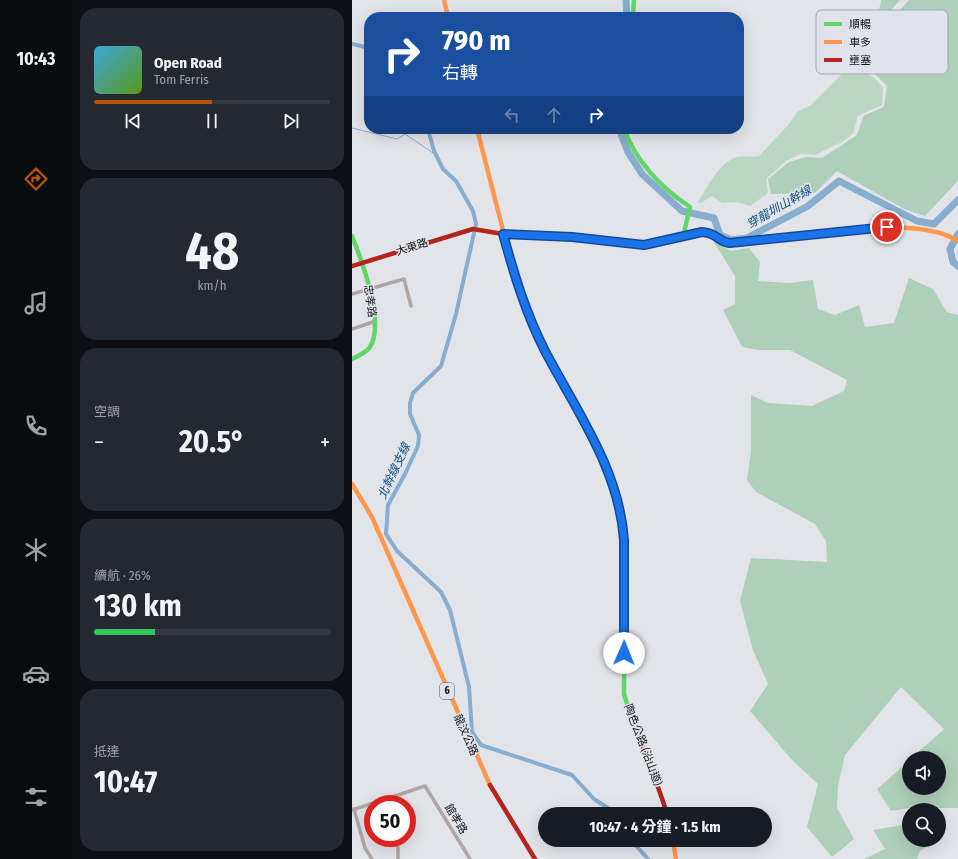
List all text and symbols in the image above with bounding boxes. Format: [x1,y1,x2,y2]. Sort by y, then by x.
legend [816,10,948,74]
text: 順暢 [849,18,871,31]
text: 790 m [442,24,511,57]
icon: right [376,28,428,80]
text: 車多 [849,36,871,49]
text: 10:43 [16,48,56,70]
text: Open Road [154,54,222,72]
text: 壅塞 [849,54,871,67]
text: 右轉 [442,62,478,84]
text: Tom Ferris [154,72,209,87]
icon: left [501,104,523,126]
icon: ahead [543,104,565,126]
icon: right [585,104,607,126]
icon: previous [122,110,144,132]
icon: pause [201,110,223,132]
icon: next [280,110,302,132]
icon: directions [22,165,50,193]
water label: 穿龍圳山幹線 [744,182,815,231]
pin [870,210,904,244]
icon: arrive [876,216,898,238]
text: 48 [185,220,239,283]
street label: 大東路 [394,236,430,258]
text: km/h [198,278,227,293]
street label: 忠孝路 [361,284,379,318]
icon: music [22,289,50,317]
text: 空調 [94,404,120,419]
icon: phone [22,412,50,440]
text: 20.5° [179,424,245,460]
text: − [94,429,104,456]
text: + [320,429,330,456]
water label: 北幹線支線 [375,439,414,501]
icon: climate [22,536,50,564]
text: 續航 · 26% [94,568,151,583]
text: 130 km [94,588,182,624]
position arrow [603,632,645,674]
icon: car [22,660,50,688]
road number: 6 [440,683,454,699]
street label: 陶色公路 (沿山道) [622,702,664,788]
street label: 龍汶公路 [451,712,481,758]
text: 抵達 [94,744,120,759]
map controls [902,751,946,847]
button: sound [902,751,946,795]
text: 10:47 [94,764,157,800]
icon: filters [22,783,50,811]
speed limit sign: 50 [364,795,416,847]
street label: 館孝路 [442,802,470,836]
button: search [902,803,946,847]
text: 10:47 · 4 分鐘 · 1.5 km [589,818,721,836]

